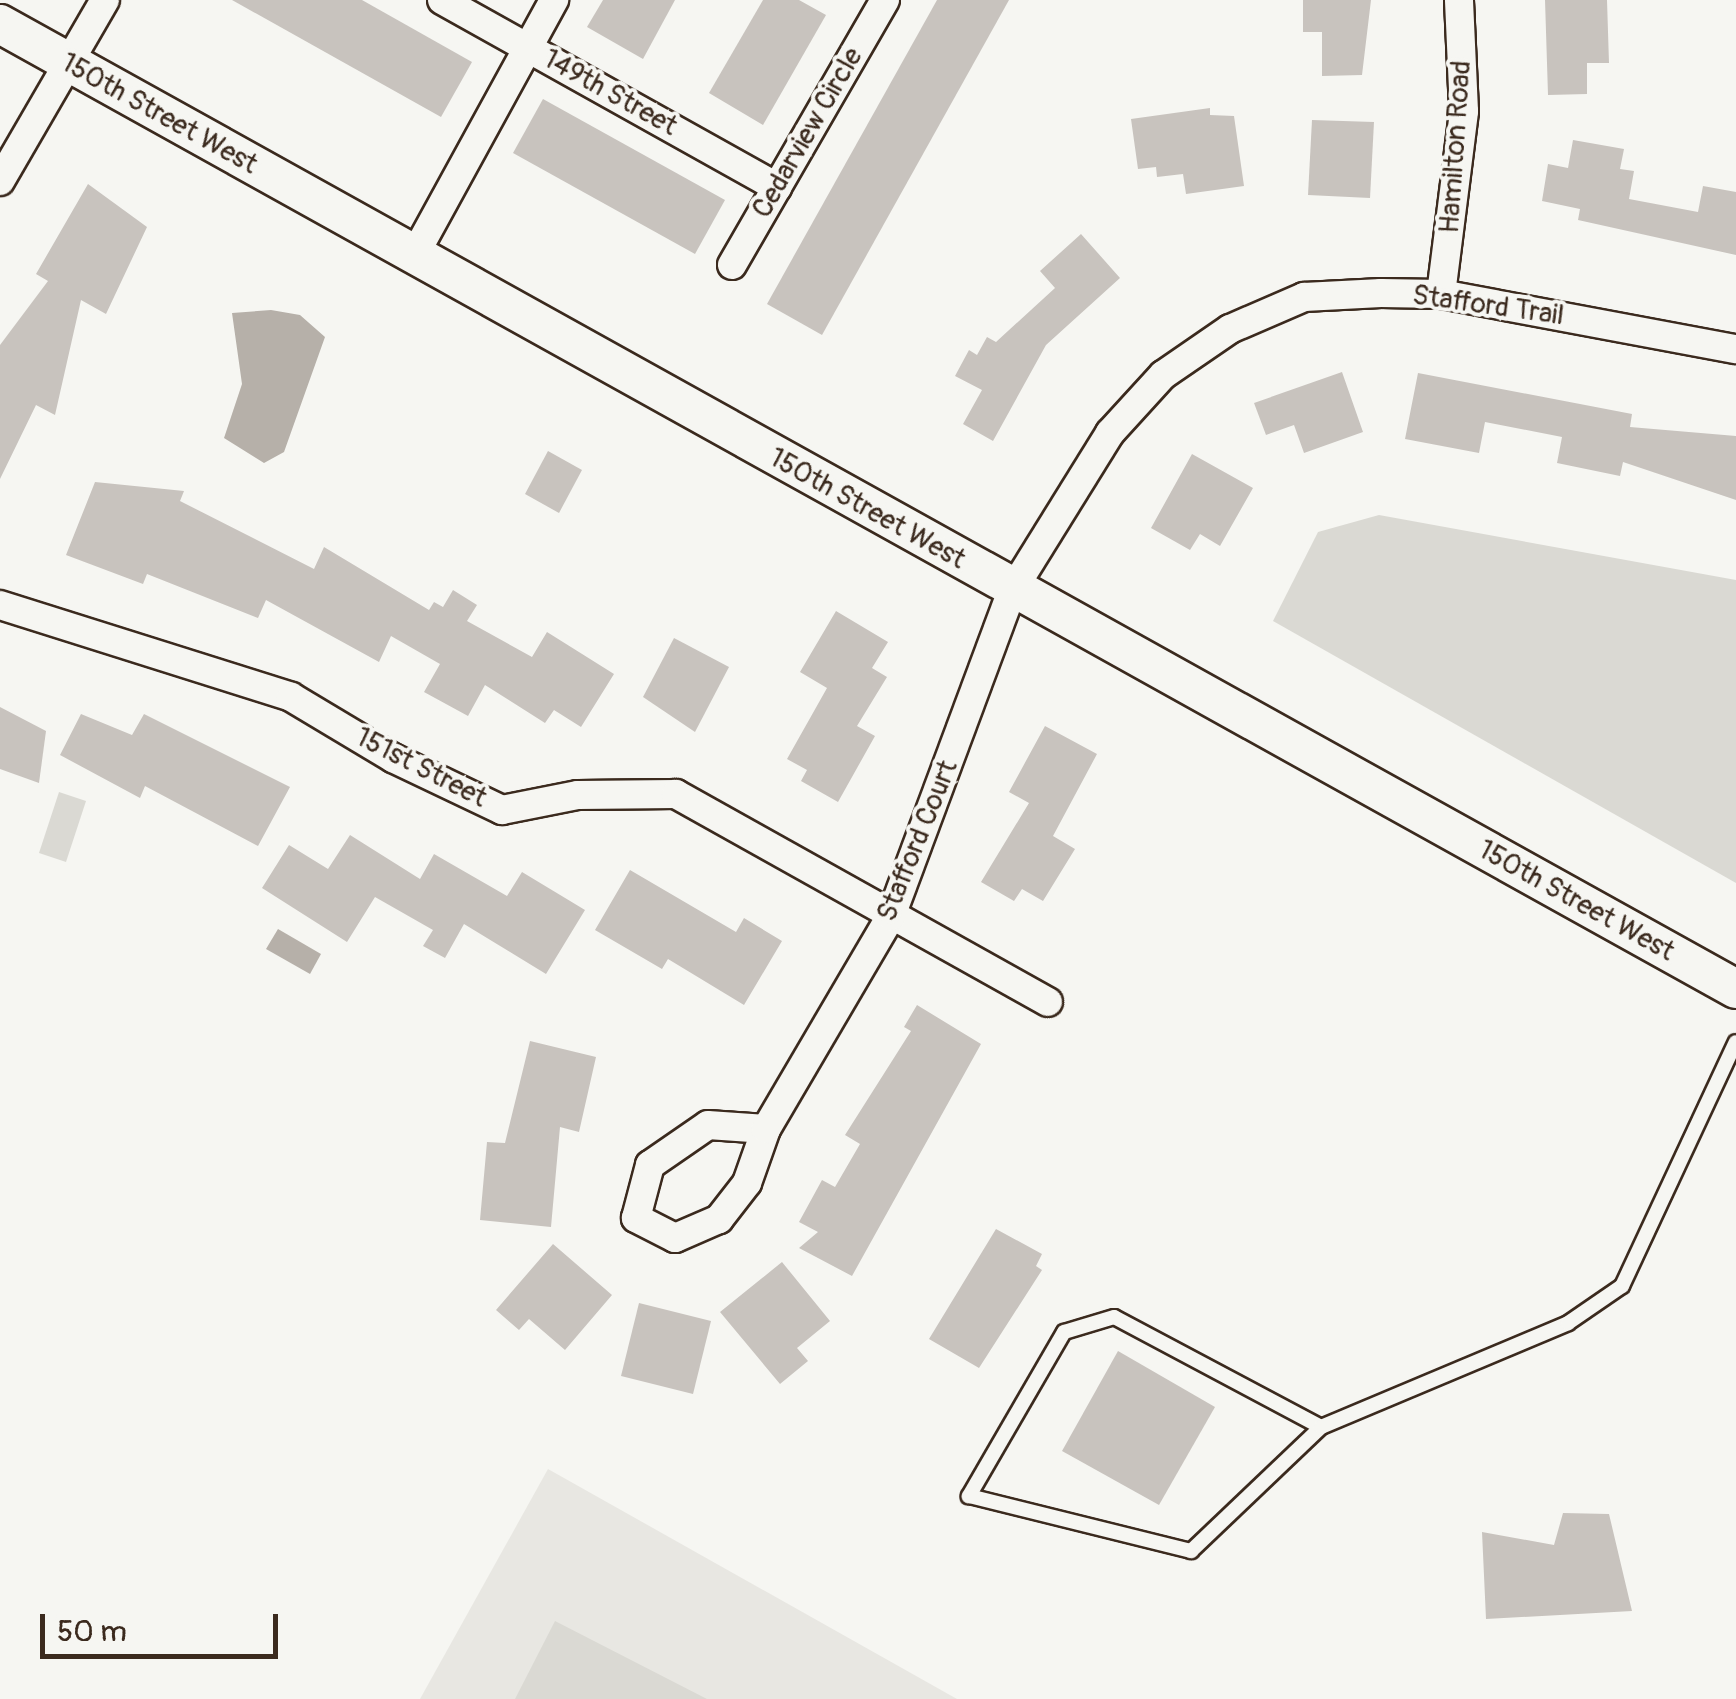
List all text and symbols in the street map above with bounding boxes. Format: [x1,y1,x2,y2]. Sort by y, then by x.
street label: 149th Street [537,42,683,144]
street label: Cedarview Circle [746,42,870,224]
street label: 150th Street West [55,46,263,182]
street label: Hamilton Road [1433,59,1479,235]
street label: Stafford Trail [1410,279,1566,333]
street label: 150th Street West [763,441,971,577]
street label: 151st Street [350,721,492,815]
street label: Stafford Court [870,755,966,927]
street label: 150th Street West [1472,833,1680,969]
scale bar [45,1594,282,1656]
text: 50 m [57,1613,127,1650]

